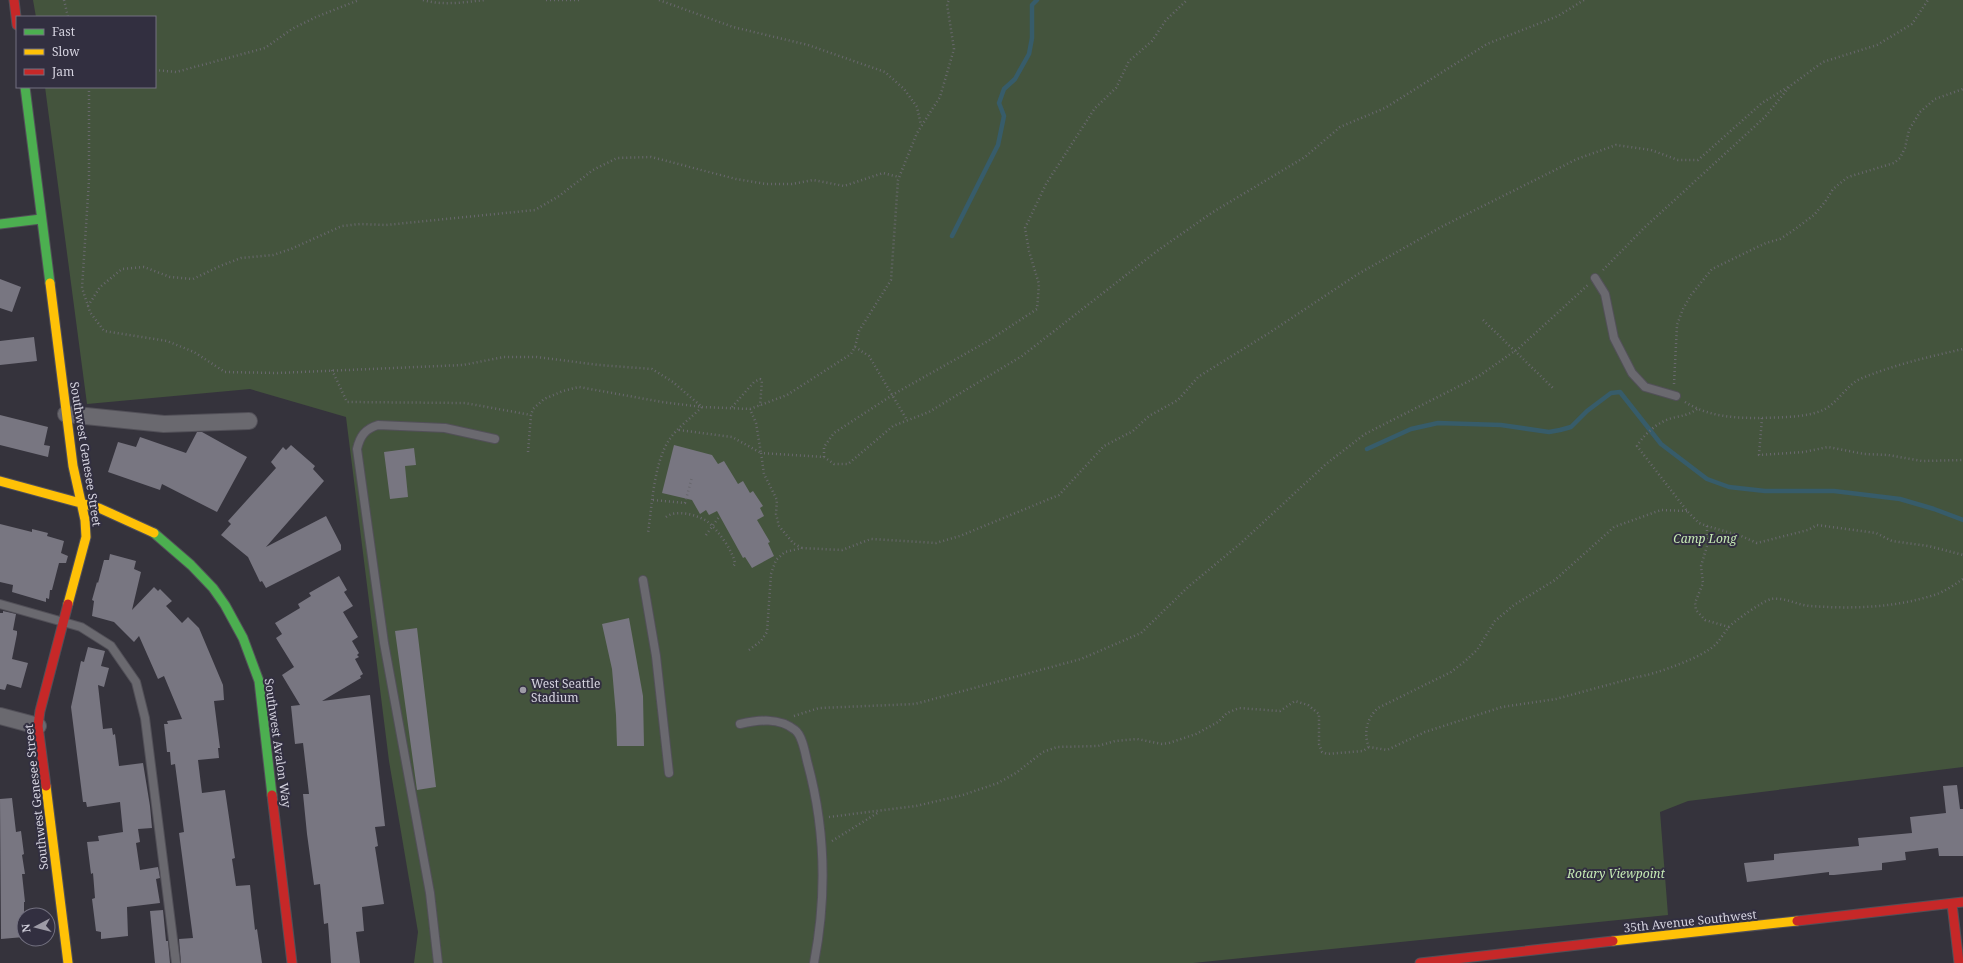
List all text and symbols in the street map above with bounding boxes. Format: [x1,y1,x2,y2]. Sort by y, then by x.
legend [16,16,156,88]
text: Fast [52,23,75,40]
text: Slow [52,43,80,60]
text: Jam [51,63,74,80]
street label: Southwest Genesee Street [66,380,106,528]
park label: Camp Long [1673,530,1738,547]
place label: West Seattle Stadium [531,675,600,706]
street label: Southwest Avalon Way [261,677,296,809]
marker: West Seattle Stadium [518,685,528,695]
street label: Southwest Genesee Street [20,723,52,871]
park label: Rotary Viewpoint [1566,865,1666,882]
street label: 35th Avenue Southwest [1623,906,1757,936]
north arrow [16,907,56,947]
text: N [18,923,34,933]

